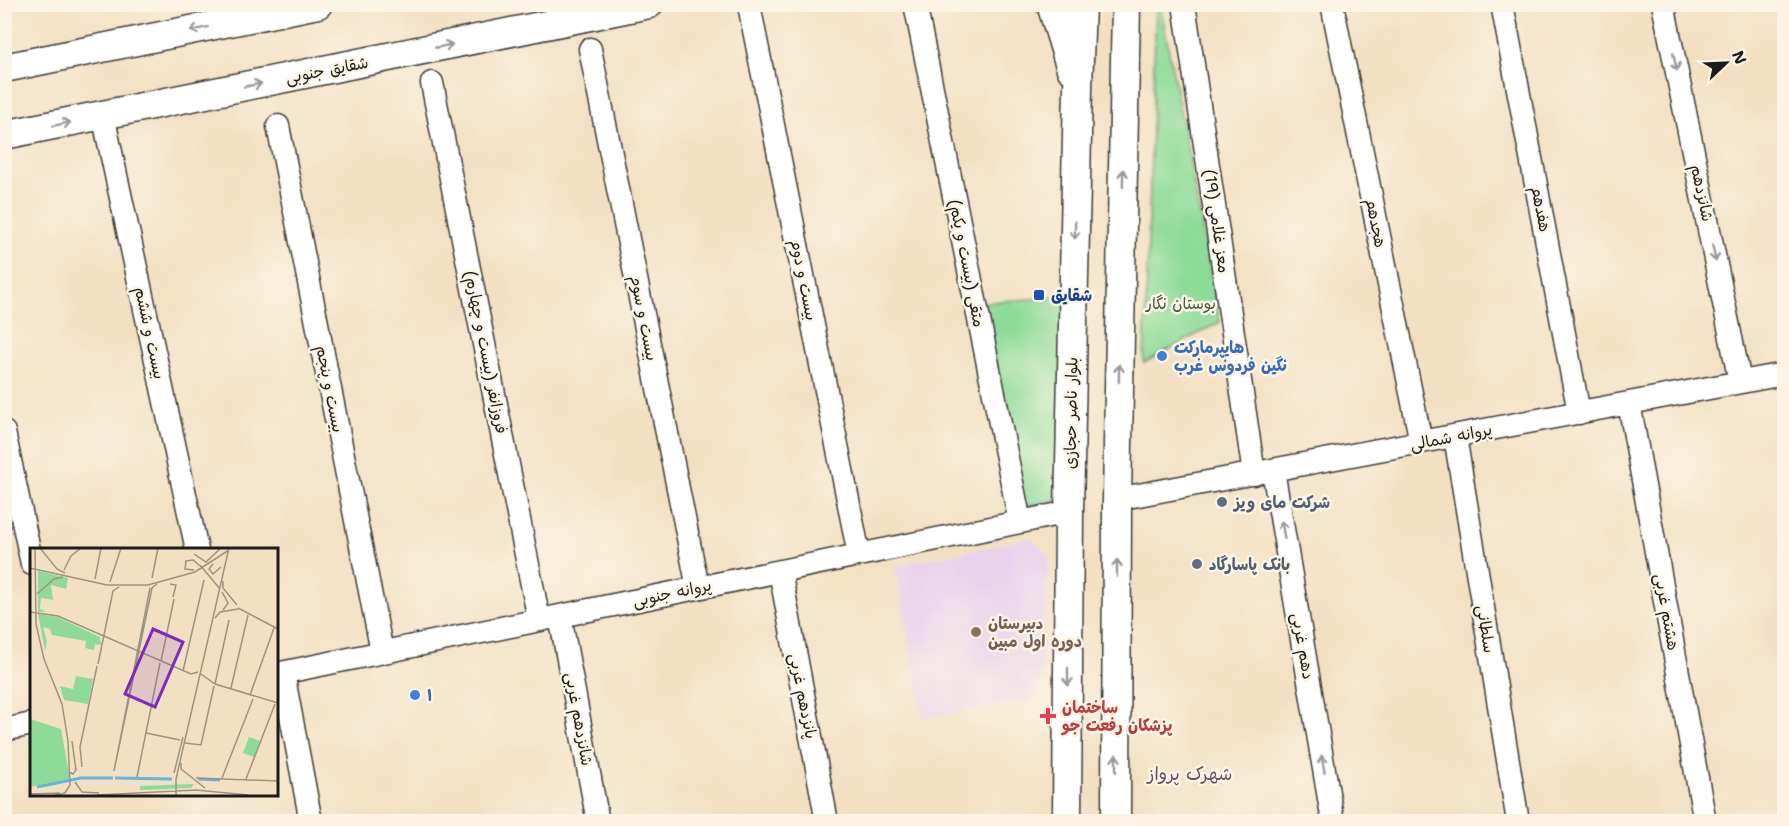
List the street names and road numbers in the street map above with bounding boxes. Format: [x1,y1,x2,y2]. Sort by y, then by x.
street label: شقایق جنوبی [284,52,370,88]
street label: شانزدهم [1684,163,1718,224]
street label: معز غلامی (19) [1199,168,1235,274]
street label: هفدهم [1524,184,1556,234]
street label: متقی (بیست و یکم) [942,197,990,329]
street label: هجدهم [1359,197,1391,250]
street label: بیست و دوم [784,238,822,323]
street label: فروزانفر (بیست و چهارم) [458,269,512,436]
street label: بیست و سوم [623,274,663,363]
street label: بیست و ششم [128,285,170,382]
street label: بیست و پنجم [309,344,349,435]
street label: بلوار ناصر حجازی [1060,357,1082,469]
street label: پروانه شمالی [1408,419,1494,455]
street label: هشتم غربی [1648,572,1684,652]
street label: پروانه جنوبی [631,574,713,612]
street label: سلطانی [1472,604,1500,654]
street label: دهم غربی [1285,611,1319,681]
street label: پانزدهم غربی [782,651,822,741]
street label: شانزدهم غربی [558,671,598,768]

